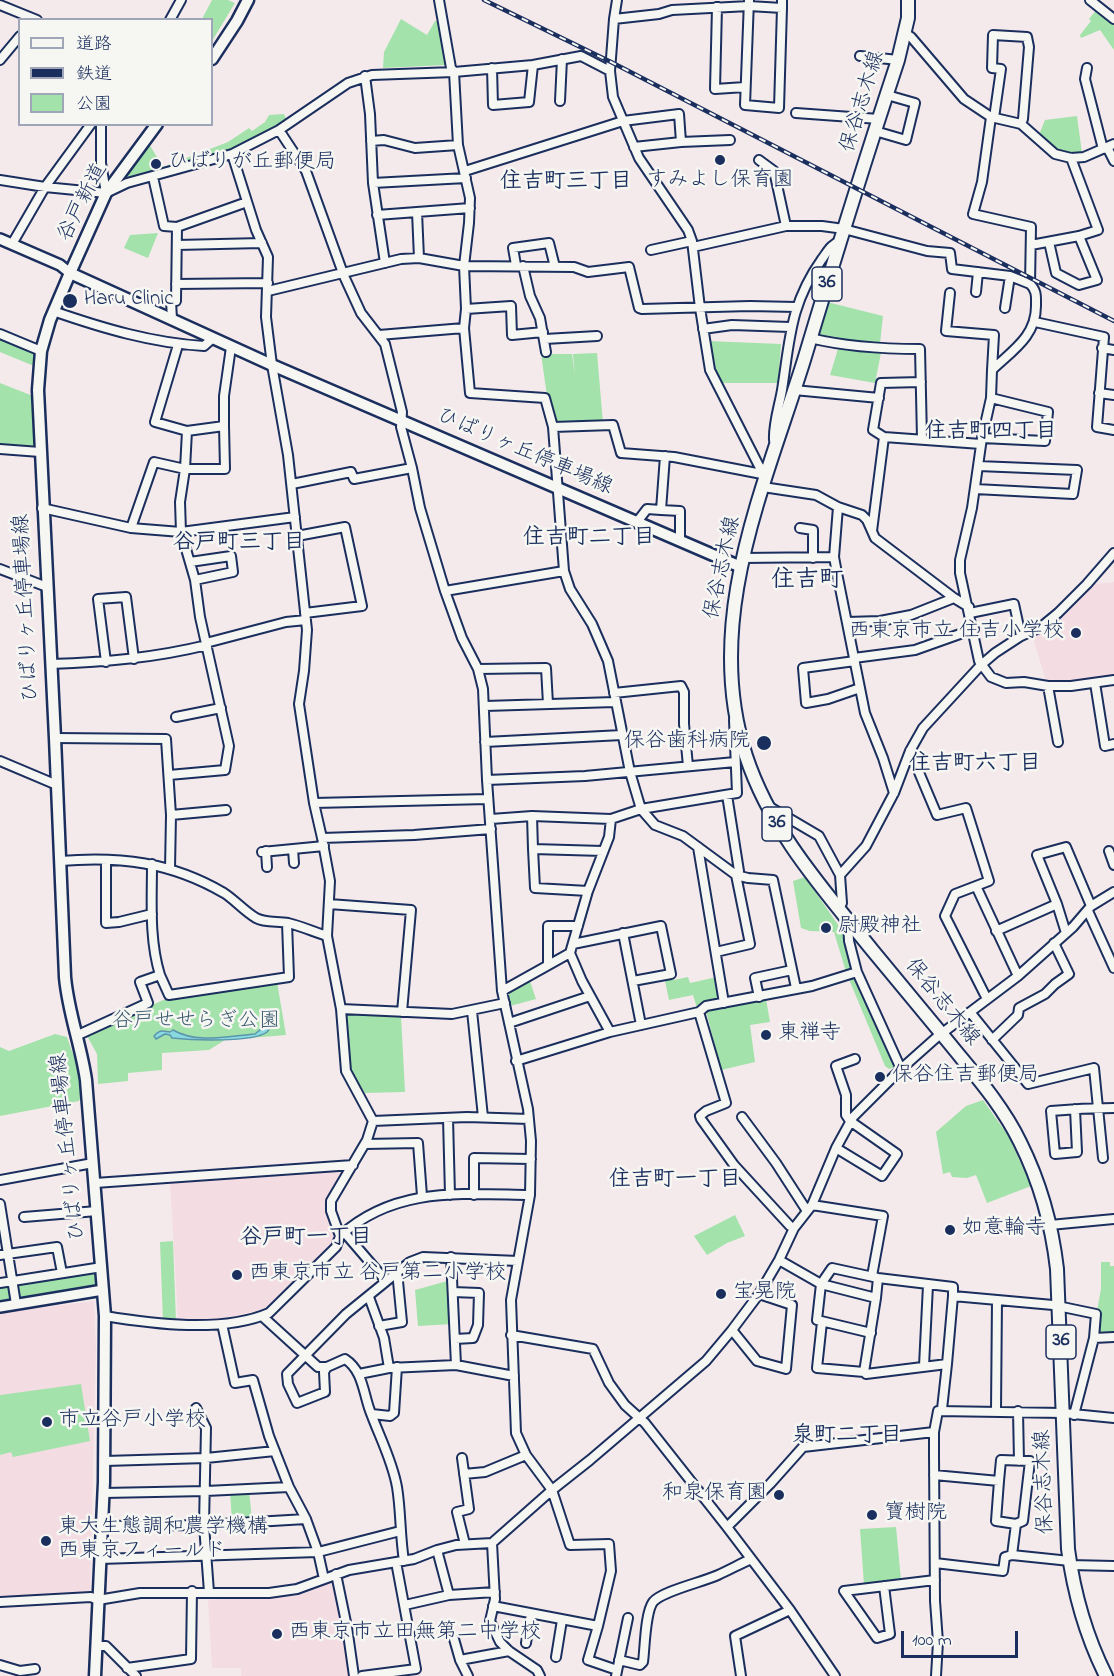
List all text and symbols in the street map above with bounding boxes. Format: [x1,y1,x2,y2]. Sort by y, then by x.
legend [18,18,213,126]
text: 道路 [76,32,112,58]
street label: 保谷志木線 [837,48,891,156]
text: 鉄道 [76,62,112,88]
text: 公園 [76,92,112,118]
place label: ひばりが丘郵便局 [168,151,336,177]
marker: すみよし保育園 [713,153,727,167]
marker: ひばりが丘郵便局 [149,157,163,171]
street label: 谷戸新道 [54,160,114,246]
place label: すみよし保育園 [647,169,793,195]
district label: 住吉町三丁目 [500,170,632,196]
road number: 36 [812,267,842,301]
place label: Haru Clinic [84,288,174,314]
marker: Haru Clinic [61,292,79,310]
street label: ひばりヶ丘停車場線 [432,404,616,502]
district label: 住吉町四丁目 [925,420,1057,446]
street label: ひばりヶ丘停車場線 [10,513,46,703]
street label: 保谷志木線 [701,514,747,622]
district label: 住吉町二丁目 [523,526,655,552]
district label: 谷戸町三丁目 [173,531,305,557]
district label: 住吉町 [771,568,843,596]
place label: 西東京市立 住吉小学校 [849,620,1064,646]
marker: 西東京市立 住吉小学校 [1069,626,1083,640]
place label: 保谷歯科病院 [624,730,750,756]
marker: 保谷歯科病院 [755,734,773,752]
district label: 住吉町六丁目 [909,752,1041,778]
road number: 36 [762,807,792,841]
place label: 尉殿神社 [838,915,922,941]
marker: 尉殿神社 [819,921,833,935]
street label: 保谷志木線 [898,954,984,1052]
park label: 谷戸せせらぎ公園 [112,1010,280,1036]
place label: 東禅寺 [778,1022,841,1048]
marker: 東禅寺 [759,1028,773,1042]
street label: ひばりヶ丘停車場線 [48,1052,92,1242]
place label: 保谷住吉郵便局 [892,1064,1039,1090]
marker: 保谷住吉郵便局 [873,1070,887,1084]
district label: 住吉町一丁目 [609,1168,741,1194]
place label: 如意輪寺 [962,1217,1046,1243]
marker: 如意輪寺 [943,1223,957,1237]
district label: 谷戸町一丁目 [240,1226,372,1252]
place label: 西東京市立 谷戸第二小学校 [249,1262,506,1288]
marker: 西東京市立 谷戸第二小学校 [230,1268,244,1282]
place label: 宝晃院 [733,1281,796,1307]
marker: 宝晃院 [714,1287,728,1301]
road number: 36 [1046,1325,1076,1359]
place label: 市立谷戸小学校 [59,1409,206,1435]
marker: 市立谷戸小学校 [40,1415,54,1429]
district label: 泉町二丁目 [792,1424,902,1450]
street label: 保谷志木線 [1032,1429,1060,1535]
place label: 和泉保育園 [662,1482,767,1508]
marker: 和泉保育園 [772,1488,786,1502]
place label: 寶樹院 [884,1502,947,1528]
marker: 寶樹院 [865,1508,879,1522]
place label: 東大生態調和農学機構 西東京フィールド [58,1516,268,1566]
marker: 東大生態調和農学機構 西東京フィールド [39,1534,53,1548]
scale bar [904,1619,1021,1657]
place label: 西東京市立田無第二中学校 [289,1621,541,1647]
marker: 西東京市立田無第二中学校 [270,1627,284,1641]
text: 100 m [912,1628,952,1654]

